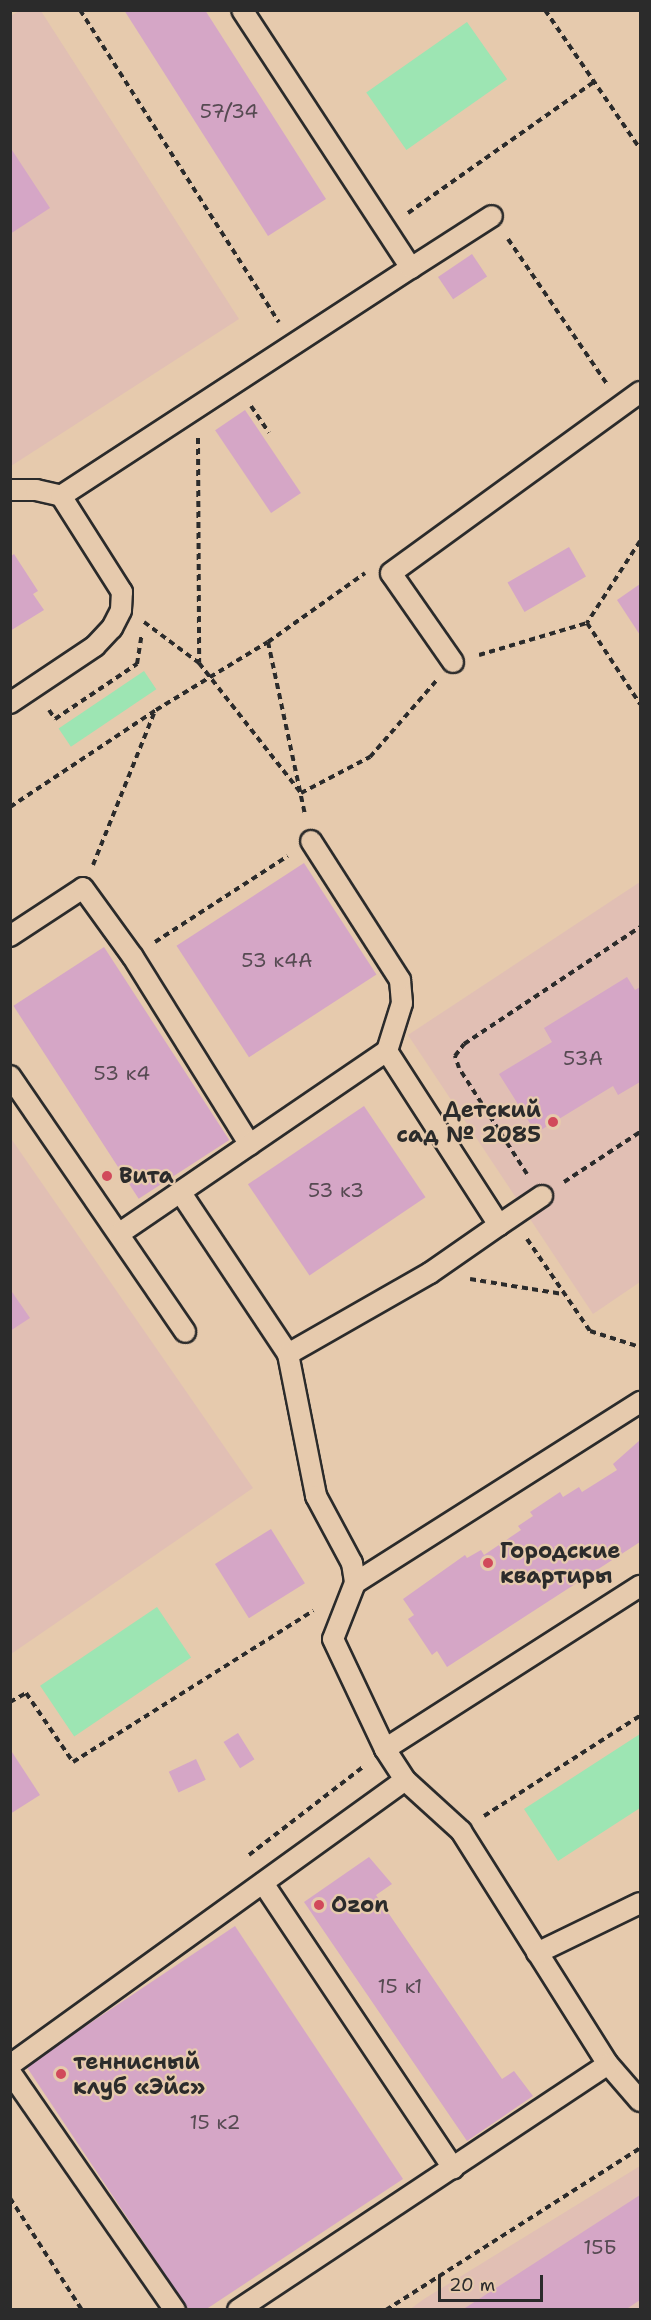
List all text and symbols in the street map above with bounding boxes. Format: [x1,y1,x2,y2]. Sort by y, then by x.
house number: 57/34 [200,99,258,123]
house number: 53 к4А [241,948,313,972]
house number: 53А [563,1046,603,1070]
house number: 53 к4 [94,1061,150,1085]
place label: Детский сад № 2085 [396,1096,541,1148]
marker: Детский сад № 2085 [546,1115,560,1129]
place label: Вита [119,1163,174,1189]
marker: Вита [100,1169,114,1183]
house number: 53 к3 [308,1178,364,1202]
place label: Городские квартиры [500,1537,620,1588]
marker: Городские квартиры [481,1556,495,1570]
place label: Ozon [331,1892,389,1918]
marker: Ozon [312,1898,326,1912]
house number: 15 к1 [378,1974,422,1998]
place label: теннисный клуб «Эйс» [73,2048,205,2100]
marker: теннисный клуб «Эйс» [54,2067,68,2081]
house number: 15 к2 [189,2110,241,2134]
house number: 15Б [583,2235,617,2259]
scale bar [441,2263,546,2301]
text: 20 m [449,2273,495,2297]

